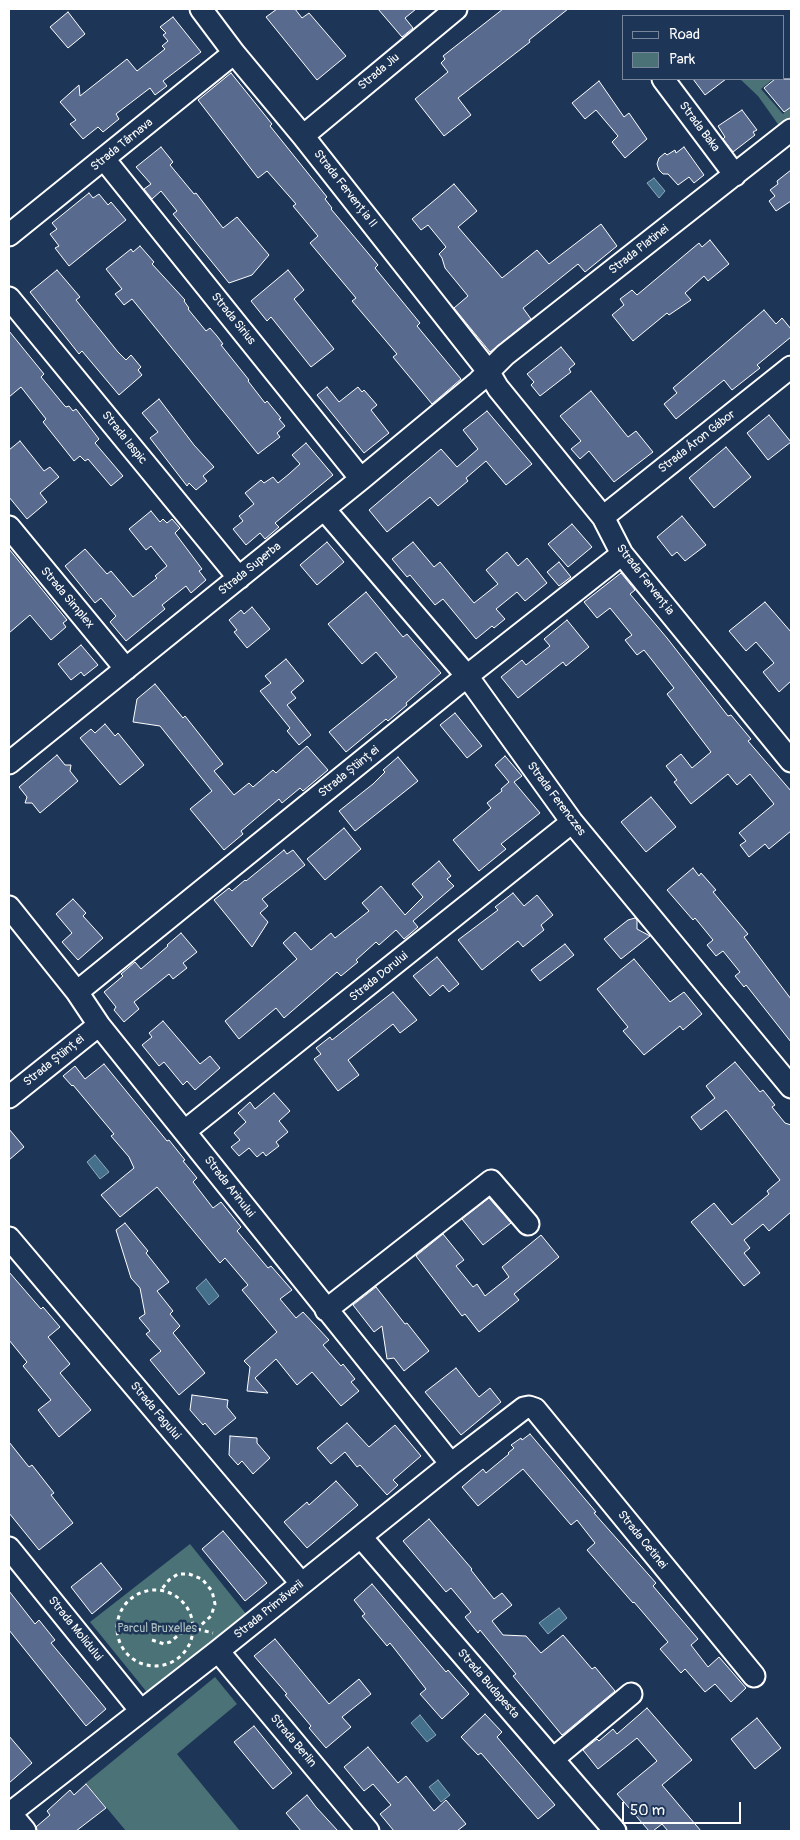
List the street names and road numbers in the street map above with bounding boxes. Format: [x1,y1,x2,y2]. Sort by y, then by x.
street label: Strada Jiu [355,51,403,93]
street label: Strada Baka [676,99,722,155]
street label: Strada Târnava [88,116,156,174]
street label: Strada Fervenția II [310,147,380,231]
street label: Strada Platinei [606,222,672,278]
street label: Strada Sirius [208,290,258,348]
street label: Strada Áron Gábor [656,407,738,477]
street label: Strada Iaspic [98,409,150,467]
street label: Strada Superba [216,539,284,599]
street label: Strada Fervenția [613,542,677,618]
street label: Strada Simplex [37,564,97,632]
street label: Strada Științei [316,743,382,801]
street label: Strada Ferenczes [524,759,588,839]
street label: Strada Dorului [347,949,411,1005]
street label: Strada Științei [21,1032,87,1090]
street label: Strada Arinului [201,1154,257,1220]
street label: Strada Fagului [127,1379,183,1443]
street label: Strada Cetinei [614,1508,670,1572]
street label: Strada Primăverii [231,1578,307,1642]
street label: Strada Molidului [45,1594,105,1664]
street label: Strada Budapesta [454,1646,522,1722]
street label: Strada Berlin [267,1712,319,1770]

